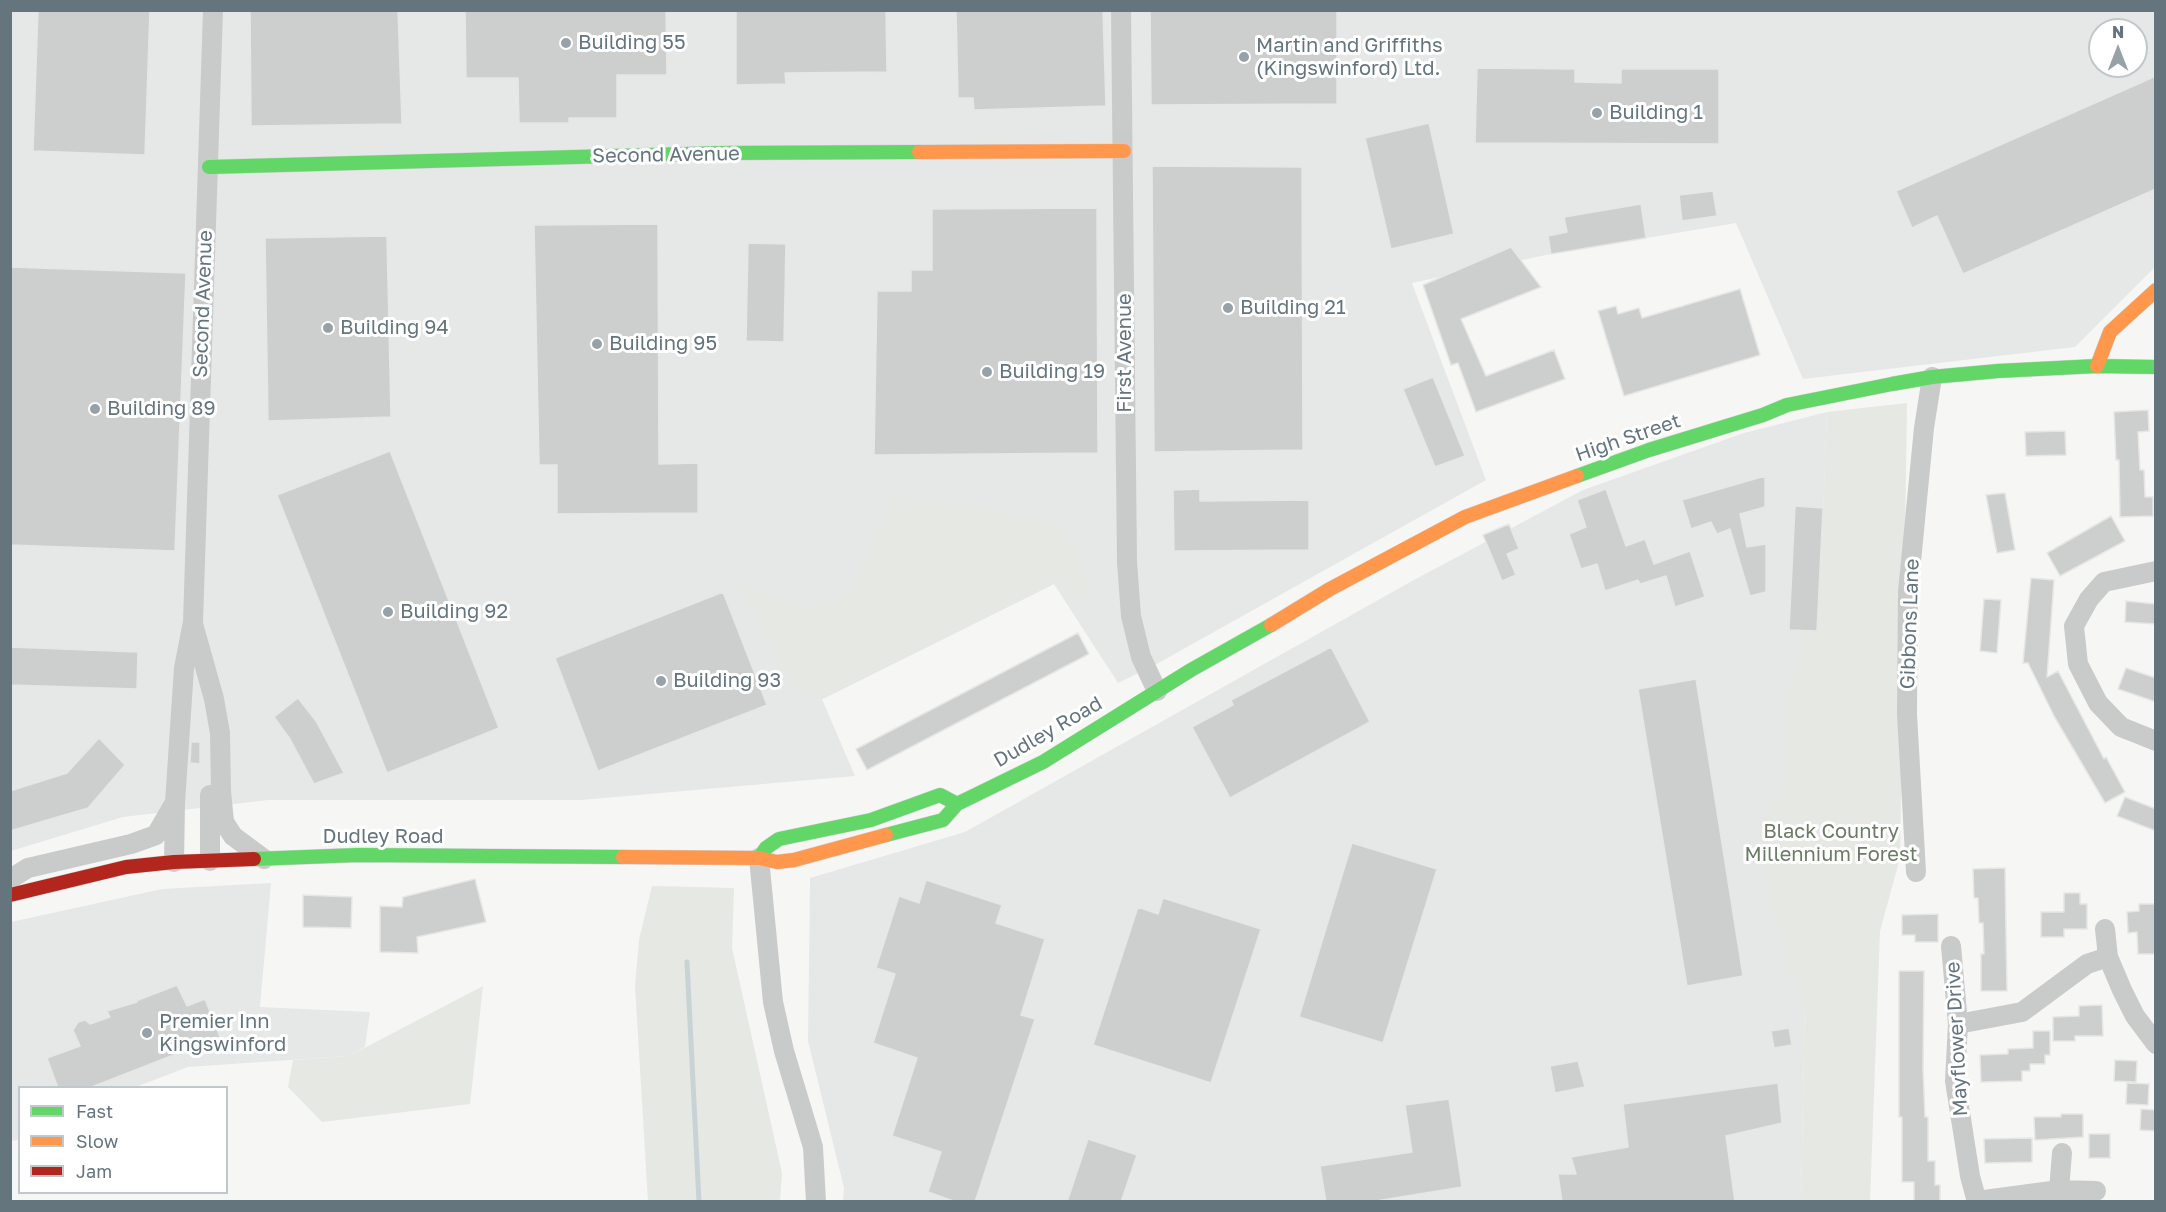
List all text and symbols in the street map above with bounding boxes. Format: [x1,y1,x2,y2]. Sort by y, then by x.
north arrow [2088,18,2148,78]
text: N [2112,22,2124,42]
place label: Building 55 [578,31,686,55]
place label: Martin and Griffiths (Kingswinford) Ltd. [1256,34,1443,81]
marker: Building 55 [559,36,573,50]
marker: Martin and Griffiths (Kingswinford) Ltd. [1237,50,1251,64]
place label: Building 1 [1609,101,1703,125]
marker: Building 1 [1590,106,1604,120]
street label: Second Avenue [592,142,740,168]
street label: Second Avenue [188,230,218,378]
street label: First Avenue [1113,293,1137,413]
place label: Building 21 [1240,296,1346,320]
marker: Building 21 [1221,301,1235,315]
place label: Building 94 [340,316,449,340]
marker: Building 94 [321,321,335,335]
place label: Building 95 [609,332,717,356]
marker: Building 95 [590,337,604,351]
place label: Building 19 [999,360,1105,384]
marker: Building 19 [980,365,994,379]
place label: Building 89 [107,397,216,421]
marker: Building 89 [88,402,102,416]
street label: High Street [1572,409,1684,467]
street label: Gibbons Lane [1896,558,1924,690]
place label: Building 92 [400,600,508,624]
marker: Building 92 [381,605,395,619]
place label: Building 93 [673,669,781,693]
marker: Building 93 [654,674,668,688]
street label: Dudley Road [990,691,1106,773]
park label: Black Country Millennium Forest [1744,820,1918,867]
street label: Dudley Road [323,825,443,849]
street label: Mayflower Drive [1941,961,1973,1117]
place label: Premier Inn Kingswinford [159,1010,286,1057]
marker: Premier Inn Kingswinford [140,1026,154,1040]
legend [18,1086,228,1194]
text: Fast [76,1100,113,1122]
text: Slow [76,1130,118,1152]
text: Jam [76,1160,112,1182]

